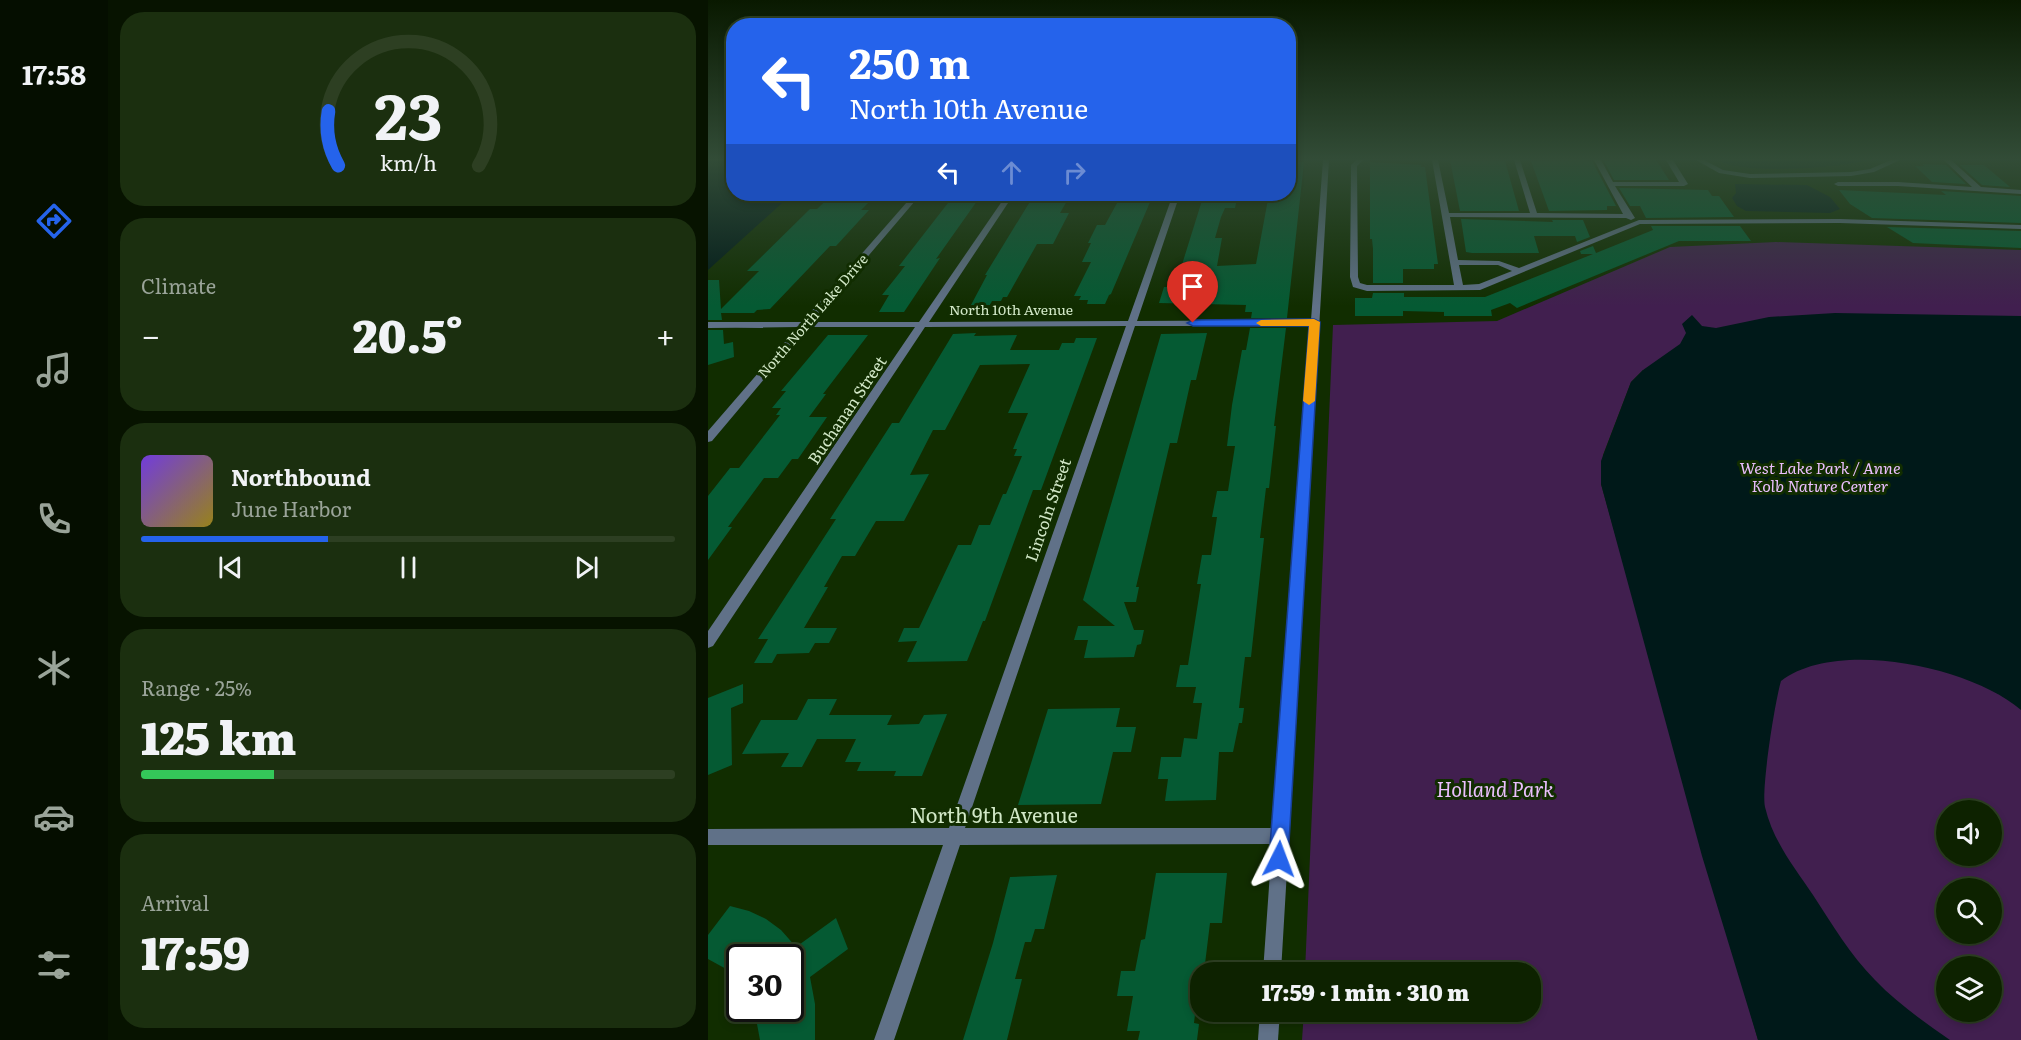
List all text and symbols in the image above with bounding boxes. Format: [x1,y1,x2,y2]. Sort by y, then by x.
text: 250 m [849,30,970,92]
icon: left [750,42,828,120]
text: 17:58 [22,53,86,93]
text: 23 [374,67,442,159]
text: North 10th Avenue [849,87,1088,127]
text: km/h [379,146,437,178]
icon: left [932,156,965,189]
icon: ahead [995,156,1028,189]
icon: right [1058,156,1091,189]
icon: directions [33,200,75,242]
street label: North North Lake Drive [753,249,872,382]
pin [1167,261,1218,323]
text: Climate [141,270,216,300]
icon: arrive [1176,270,1209,303]
street label: North 10th Avenue [949,299,1073,319]
text: 20.5° [353,300,463,367]
text: − [141,309,160,358]
text: + [656,309,675,358]
icon: music [33,349,75,391]
street label: Buchanan Street [801,350,892,468]
street label: Lincoln Street [1018,454,1076,565]
park label: West Lake Park / Anne Kolb Nature Center [1739,455,1901,497]
text: Northbound [231,460,371,493]
text: June Harbor [231,493,351,523]
icon: phone [33,498,75,540]
icon: previous [214,551,247,584]
icon: pause [392,551,425,584]
icon: next [570,551,603,584]
icon: climate [33,647,75,689]
text: Range · 25% [141,672,252,702]
text: 125 km [141,702,296,769]
park label: Holland Park [1436,773,1554,803]
icon: car [33,796,75,838]
street label: North 9th Avenue [910,799,1078,829]
map controls [1936,800,2002,1022]
button: sound [1936,800,2002,866]
position arrow [1247,827,1311,891]
button: search [1936,878,2002,944]
text: Arrival [141,887,209,917]
text: 17:59 [141,917,250,984]
icon: filters [33,944,75,986]
speed limit sign: 30 [726,944,804,1022]
button: layers [1936,956,2002,1022]
text: 17:59 · 1 min · 310 m [1262,975,1469,1008]

